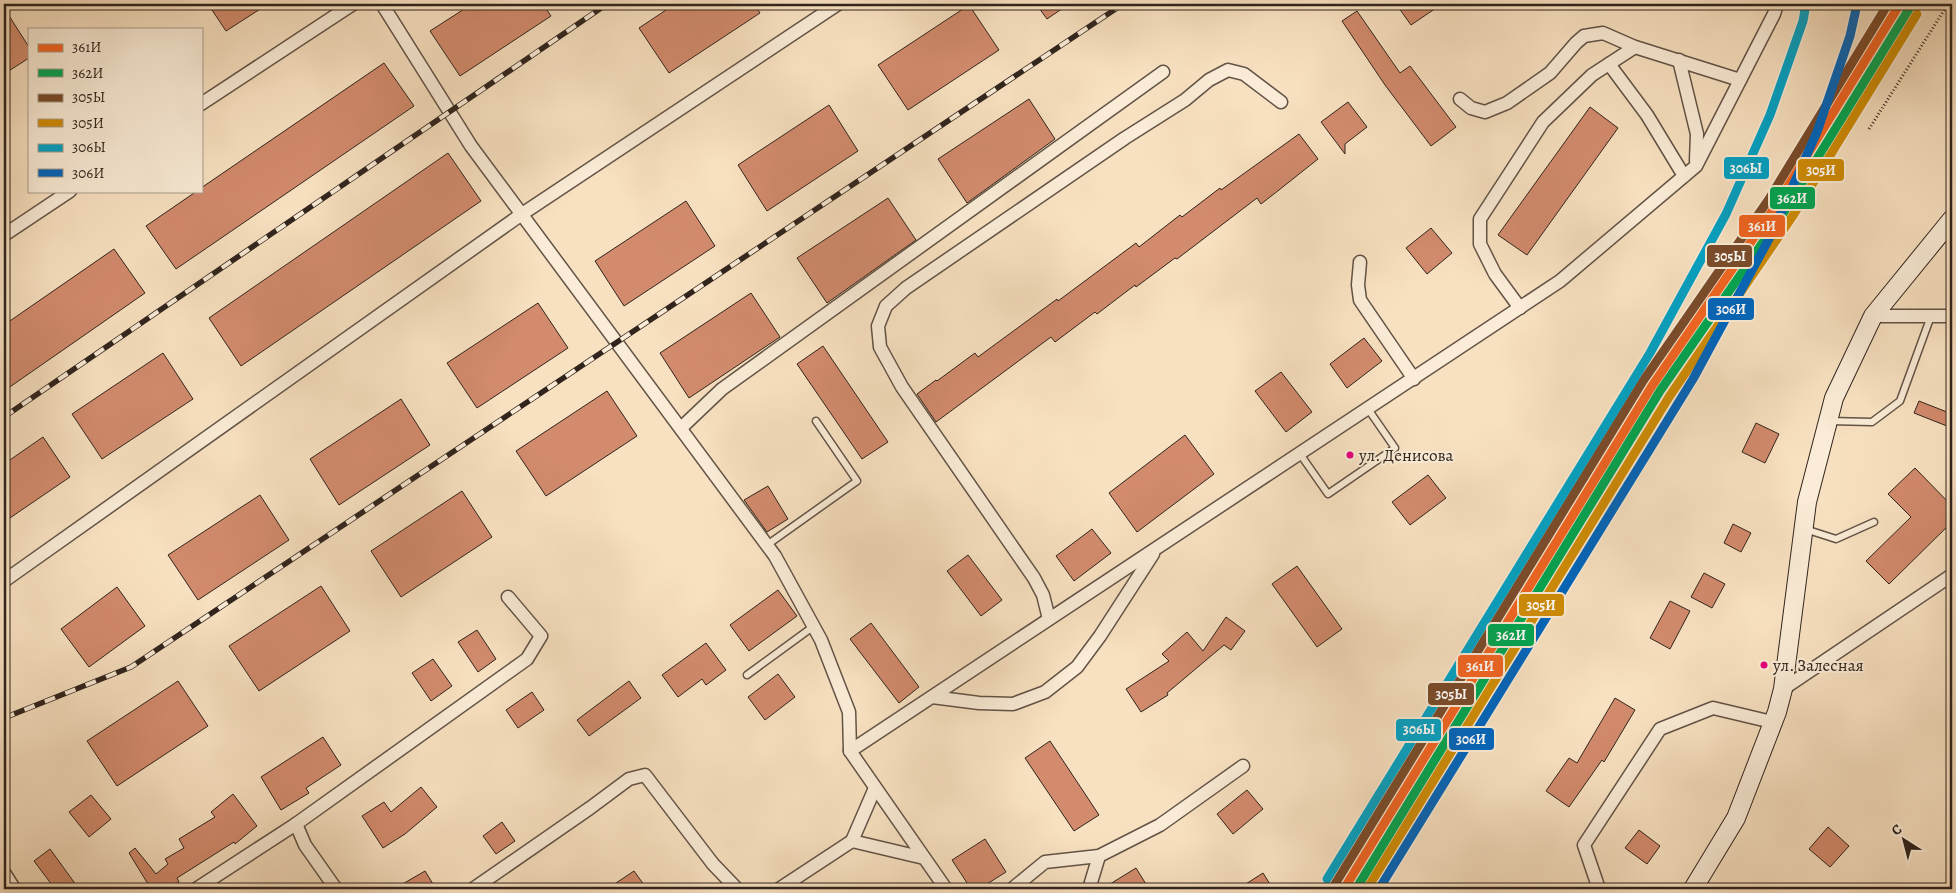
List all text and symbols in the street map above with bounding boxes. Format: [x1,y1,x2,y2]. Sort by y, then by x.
legend [28,28,202,192]
text: 361И [72,37,102,57]
text: 362И [72,63,104,83]
text: 305Ы [72,87,105,107]
text: 305И [72,113,104,133]
text: 306Ы [72,137,106,157]
line badge: 306Ы [1723,156,1770,180]
line badge: 305И [1797,158,1845,182]
text: 306Ы [1730,159,1762,178]
text: 305И [1806,161,1836,180]
text: 306И [72,163,104,183]
line badge: 362И [1769,186,1816,210]
text: 362И [1777,189,1807,208]
line badge: 361И [1738,214,1786,238]
text: 361И [1748,217,1777,236]
line badge: 305Ы [1706,244,1753,268]
text: 305Ы [1714,247,1746,266]
line badge: 306И [1707,297,1755,321]
text: 306И [1716,300,1747,319]
place label: ул. Денисова [1358,444,1454,467]
marker: ул. Денисова [1345,450,1355,460]
line badge: 305И [1518,593,1565,617]
text: 305И [1526,596,1556,615]
line badge: 362И [1487,623,1535,647]
text: 362И [1496,626,1526,645]
line badge: 361И [1457,654,1504,678]
place label: ул. Залесная [1772,654,1864,677]
text: 361И [1466,657,1495,676]
marker: ул. Залесная [1759,660,1769,670]
line badge: 305Ы [1427,682,1475,706]
text: 305Ы [1435,685,1467,704]
line badge: 306Ы [1395,718,1442,742]
text: 306Ы [1403,720,1435,739]
line badge: 306И [1448,727,1495,751]
text: 306И [1456,730,1487,749]
north arrow [1878,816,1928,866]
text: С [1888,819,1906,840]

